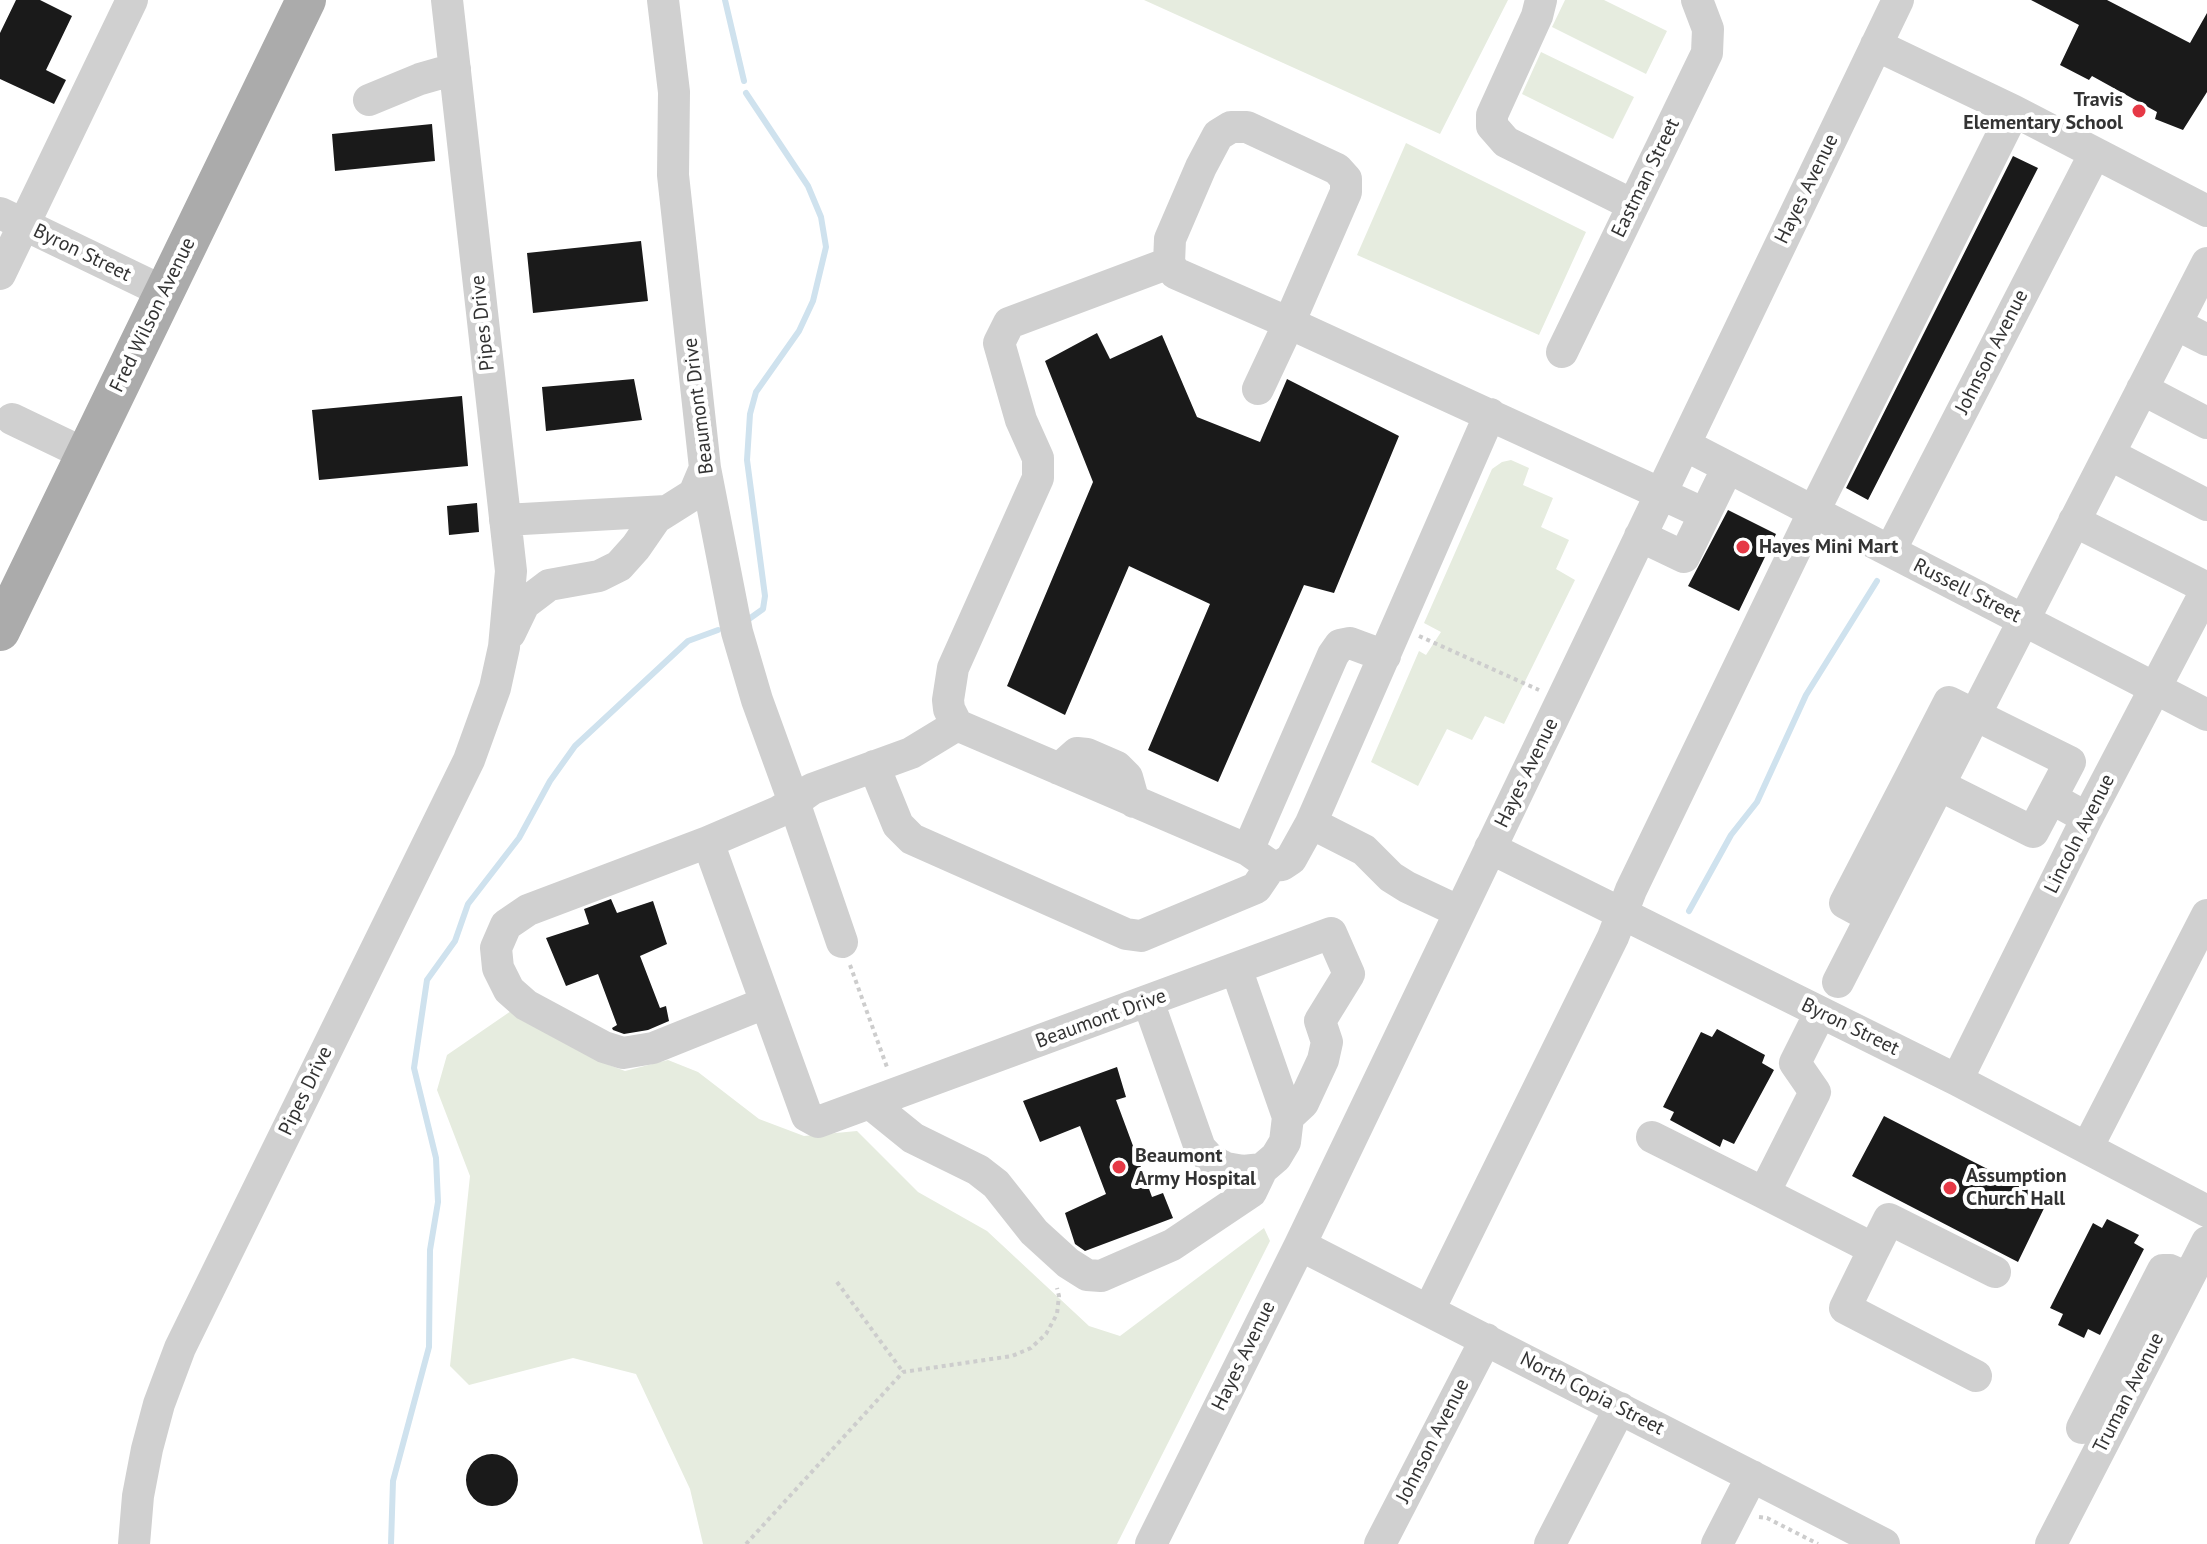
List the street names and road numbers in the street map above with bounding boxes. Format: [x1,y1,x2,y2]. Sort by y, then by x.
street label: Eastman Street [1607,115,1685,241]
street label: Hayes Avenue [1770,130,1844,248]
street label: Byron Street [29,219,135,287]
street label: Fred Wilson Avenue [105,234,201,396]
street label: Pipes Drive [466,274,500,372]
street label: Johnson Avenue [1950,286,2034,418]
street label: Beaumont Drive [679,336,719,476]
street label: Russell Street [1909,554,2025,628]
street label: Hayes Avenue [1490,714,1564,832]
street label: Lincoln Avenue [2040,770,2120,898]
street label: Beaumont Drive [1032,984,1170,1054]
street label: Byron Street [1797,993,1903,1061]
street label: Pipes Drive [274,1043,338,1139]
street label: Hayes Avenue [1207,1297,1281,1415]
street label: Truman Avenue [2088,1329,2170,1457]
street label: North Copia Street [1516,1347,1668,1441]
street label: Johnson Avenue [1391,1375,1475,1507]

